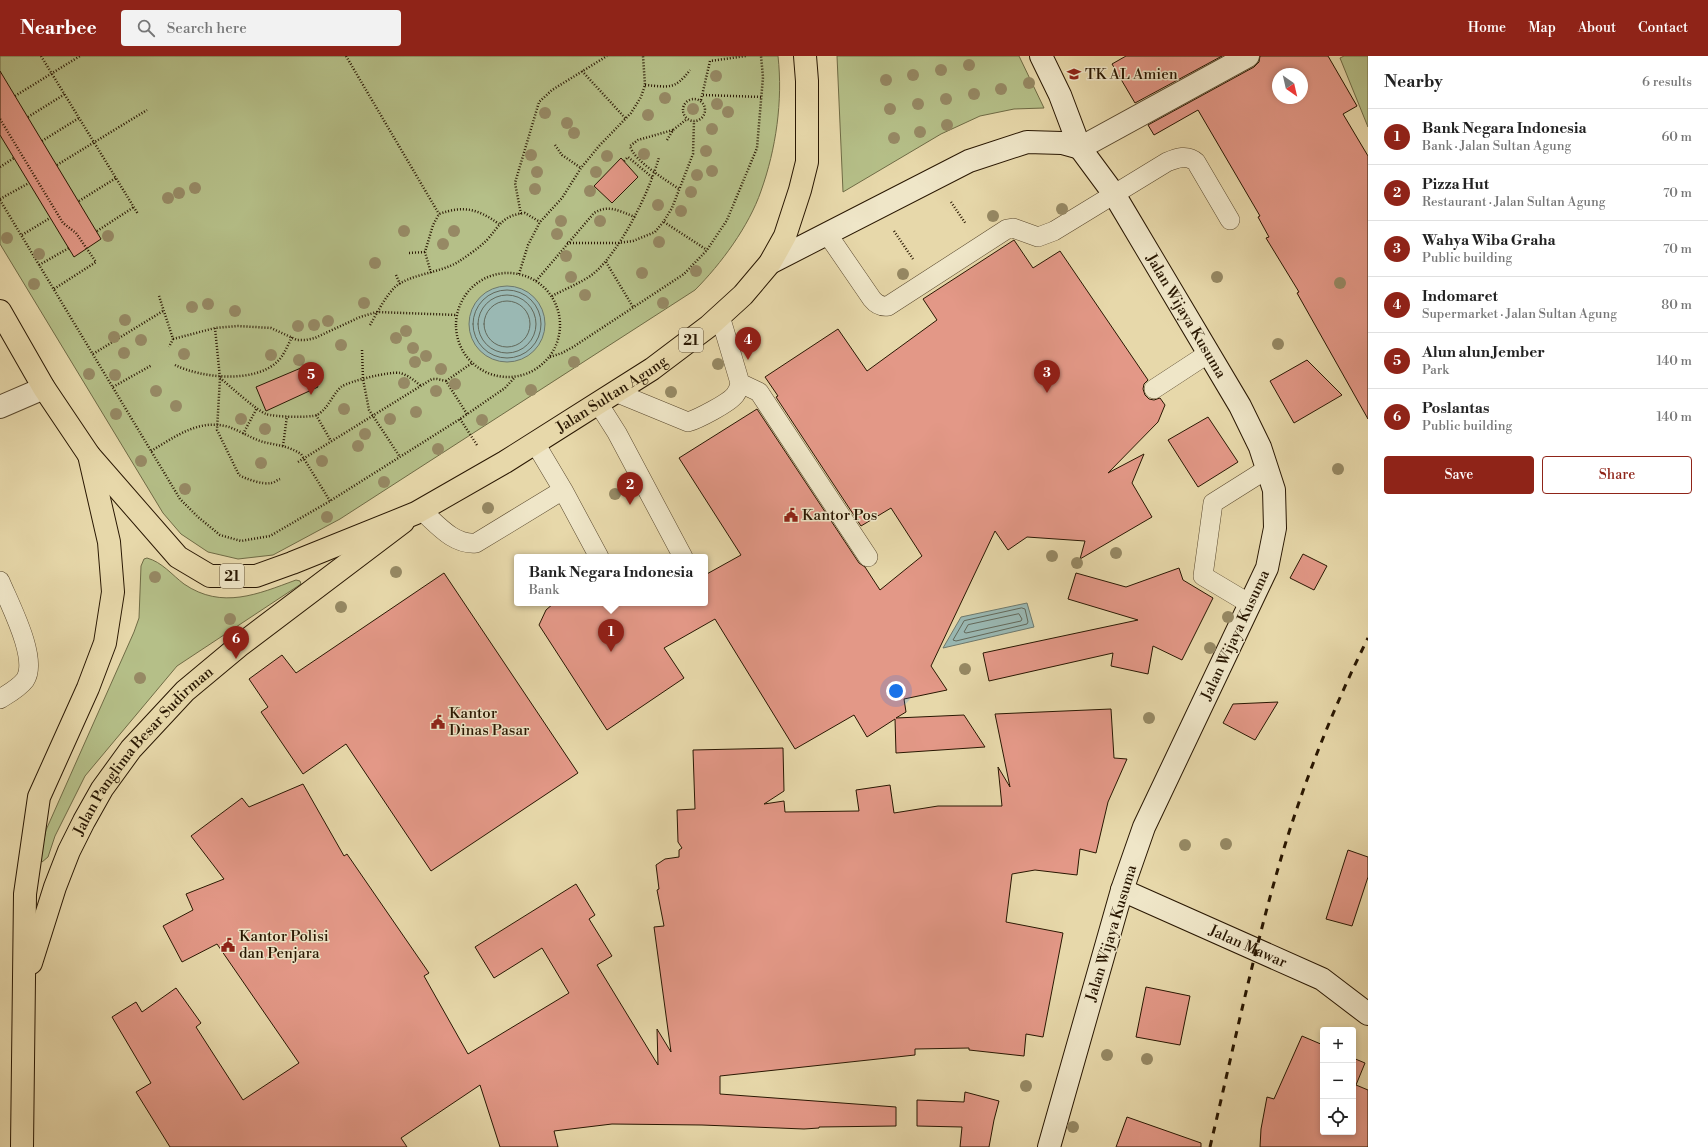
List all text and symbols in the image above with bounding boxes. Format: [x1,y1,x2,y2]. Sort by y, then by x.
search box [121,10,401,46]
text: Nearbee [20,16,97,40]
icon: search [135,17,157,39]
text: Search here [167,19,247,38]
text: Home [1468,19,1506,37]
text: Map [1528,19,1556,37]
text: About [1578,19,1616,37]
text: Contact [1638,19,1688,37]
place label: TK AL Amien [1085,65,1178,84]
school or university icon: TK AL Amien [1066,66,1082,82]
north arrow [1272,68,1308,104]
text: Nearby [1384,71,1443,93]
text: 6 results [1642,74,1692,90]
text: Bank Negara Indonesia [1422,119,1587,138]
text: 1 [1394,129,1400,145]
text: 60 m [1661,129,1692,145]
text: Bank · Jalan Sultan Agung [1422,138,1571,154]
text: Pizza Hut [1422,175,1489,194]
text: 2 [1393,185,1401,201]
text: 70 m [1663,185,1692,201]
text: Restaurant · Jalan Sultan Agung [1422,194,1605,210]
text: Wahya Wiba Graha [1422,231,1556,250]
text: 3 [1393,241,1401,257]
text: 70 m [1663,241,1692,257]
street label: Jalan Wijaya Kusuma [1141,249,1231,382]
text: Public building [1422,250,1512,266]
text: Indomaret [1422,287,1498,306]
text: 4 [1393,297,1401,313]
text: 80 m [1661,297,1692,313]
text: Supermarket · Jalan Sultan Agung [1422,306,1617,322]
pin: 4 [735,327,761,360]
road number: 21 [679,328,703,352]
text: Alun alun Jember [1422,343,1545,362]
street label: Jalan Sultan Agung [552,352,672,438]
text: 5 [1393,353,1401,369]
text: 140 m [1656,353,1692,369]
pin: 3 [1034,360,1060,393]
pin: 5 [298,362,324,395]
text: Park [1422,362,1449,378]
text: Poslantas [1422,399,1489,418]
text: 6 [1393,409,1401,425]
text: 140 m [1656,409,1692,425]
text: Public building [1422,418,1512,434]
button: Save [1384,456,1534,494]
button: Share [1542,456,1692,494]
pin: 2 [617,472,643,505]
place label: Kantor Pos [802,506,877,525]
public building icon: Kantor Pos [783,507,799,523]
popup [514,554,708,606]
text: Bank Negara Indonesia [529,563,693,582]
road number: 21 [220,564,244,588]
street label: Jalan Wijaya Kusuma [1196,567,1274,704]
text: Bank [529,582,559,598]
pin: 1 [598,619,624,652]
pin: 6 [223,626,249,659]
street label: Jalan Panglima Besar Sudirman [69,662,217,840]
your location [886,681,906,701]
place label: Kantor Dinas Pasar [449,704,530,740]
public building icon: Kantor Dinas Pasar [430,714,446,730]
street label: Jalan Wijaya Kusuma [1081,862,1141,1005]
street label: Jalan Mawar [1205,921,1290,972]
place label: Kantor Polisi dan Penjara [239,927,329,963]
public building icon: Kantor Polisi dan Penjara [220,937,236,953]
map controls [1320,1027,1356,1135]
button: + [1320,1027,1356,1063]
button: − [1320,1063,1356,1099]
button: locate [1320,1099,1356,1135]

